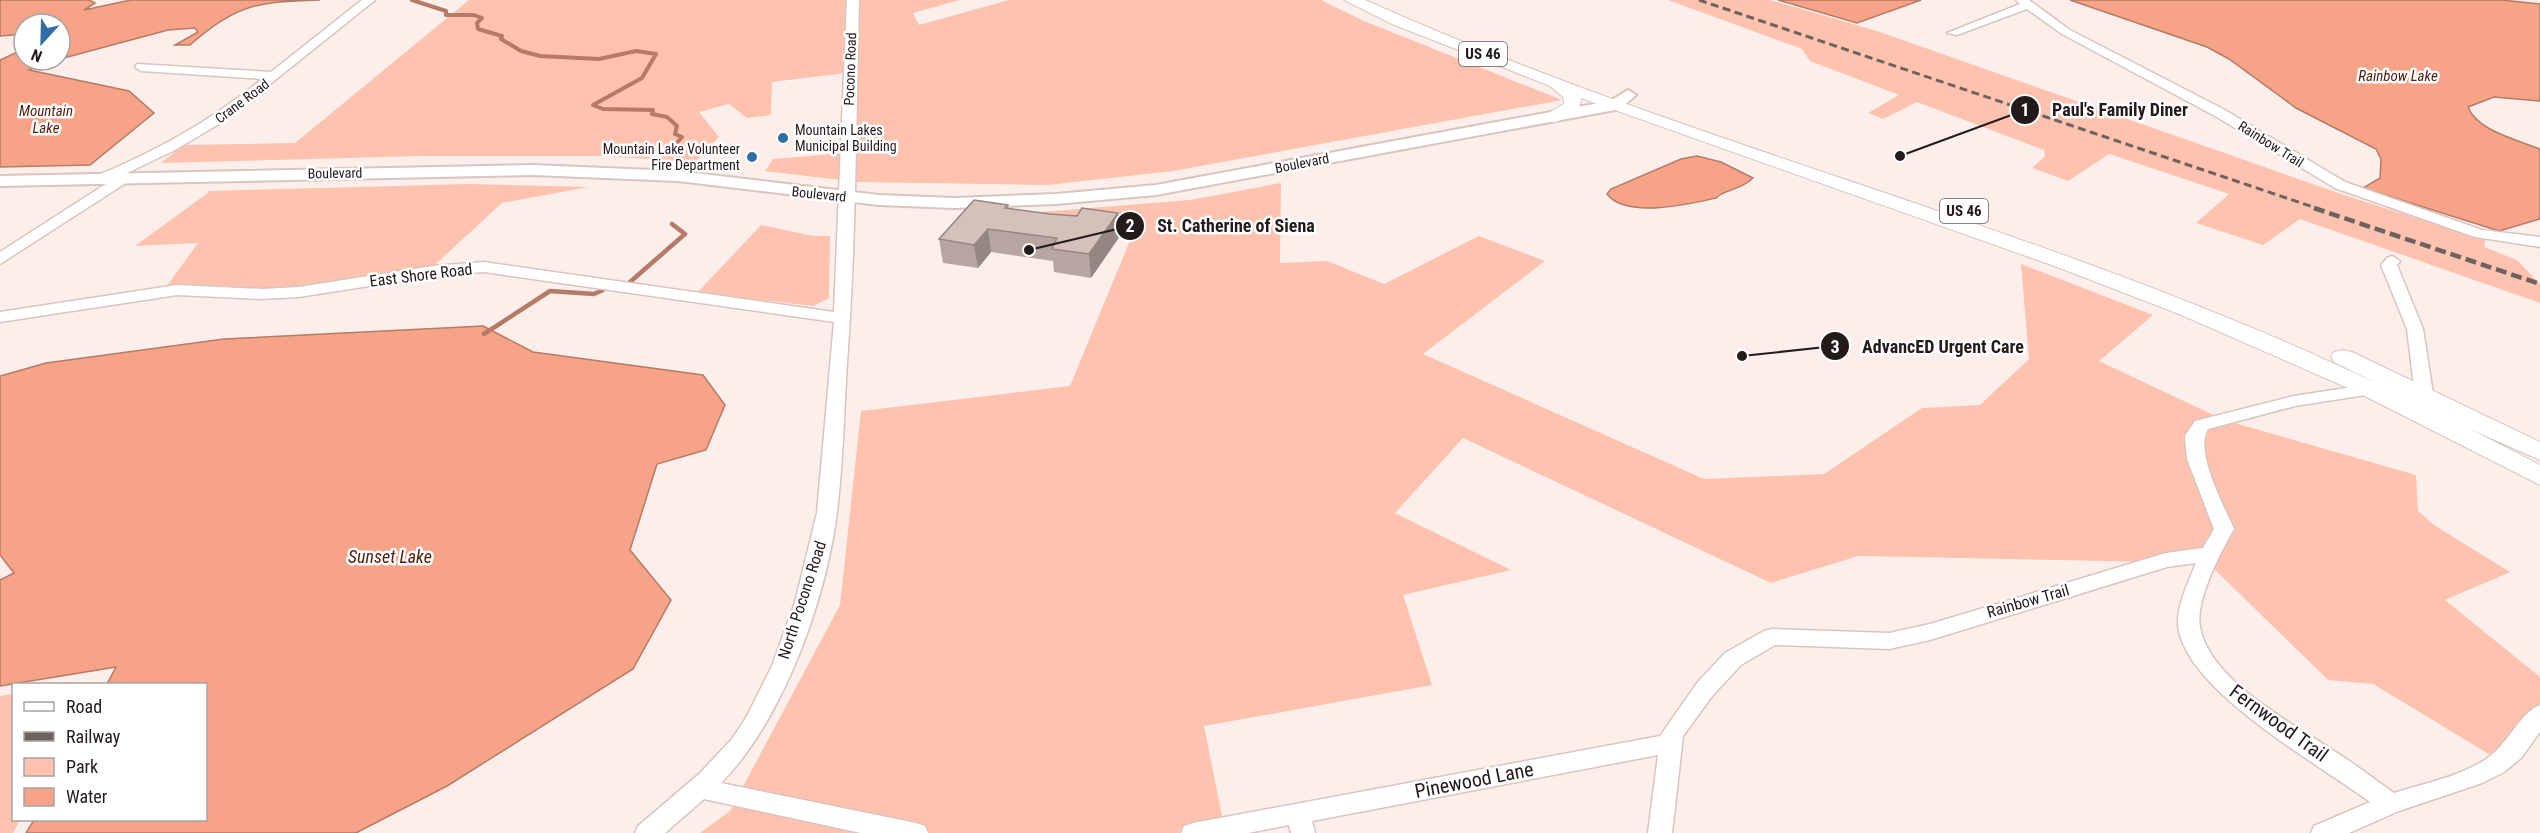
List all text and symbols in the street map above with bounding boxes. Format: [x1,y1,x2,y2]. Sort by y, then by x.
north arrow [12,12,72,72]
street label: Pocono Road [841,32,859,106]
road number: US 46 [1459,42,1507,66]
text: N [28,45,45,66]
water label: Rainbow Lake [2358,67,2438,85]
street label: Crane Road [212,76,272,126]
callout: Paul's Family Diner [2010,92,2200,128]
text: 1 [2020,99,2030,120]
text: Paul's Family Diner [2052,99,2188,120]
water label: Mountain Lake [19,102,73,137]
street label: Rainbow Trail [2235,118,2307,170]
place label: Mountain Lakes Municipal Building [795,122,897,154]
marker: Mountain Lakes Municipal Building [776,131,790,145]
place label: Mountain Lake Volunteer Fire Department [603,141,740,173]
marker: Mountain Lake Volunteer Fire Department [745,150,759,164]
street label: Boulevard [1274,150,1330,176]
street label: Boulevard [307,165,363,181]
street label: Boulevard [791,183,847,205]
road number: US 46 [1940,199,1988,223]
callout: St. Catherine of Siena [1115,208,1326,244]
text: 2 [1125,215,1135,236]
text: St. Catherine of Siena [1157,215,1315,236]
street label: East Shore Road [369,259,473,291]
callout: AdvancED Urgent Care [1820,328,2036,364]
text: 3 [1830,336,1840,357]
text: AdvancED Urgent Care [1862,336,2024,357]
street label: North Pocono Road [774,539,830,661]
water label: Sunset Lake [348,546,432,567]
street label: Rainbow Trail [1985,580,2071,622]
street label: Fernwood Trail [2225,679,2333,767]
legend [12,683,207,821]
text: Road [66,696,102,717]
text: Railway [66,726,121,747]
text: Park [66,756,98,777]
street label: Pinewood Lane [1413,757,1535,803]
text: Water [66,786,108,807]

